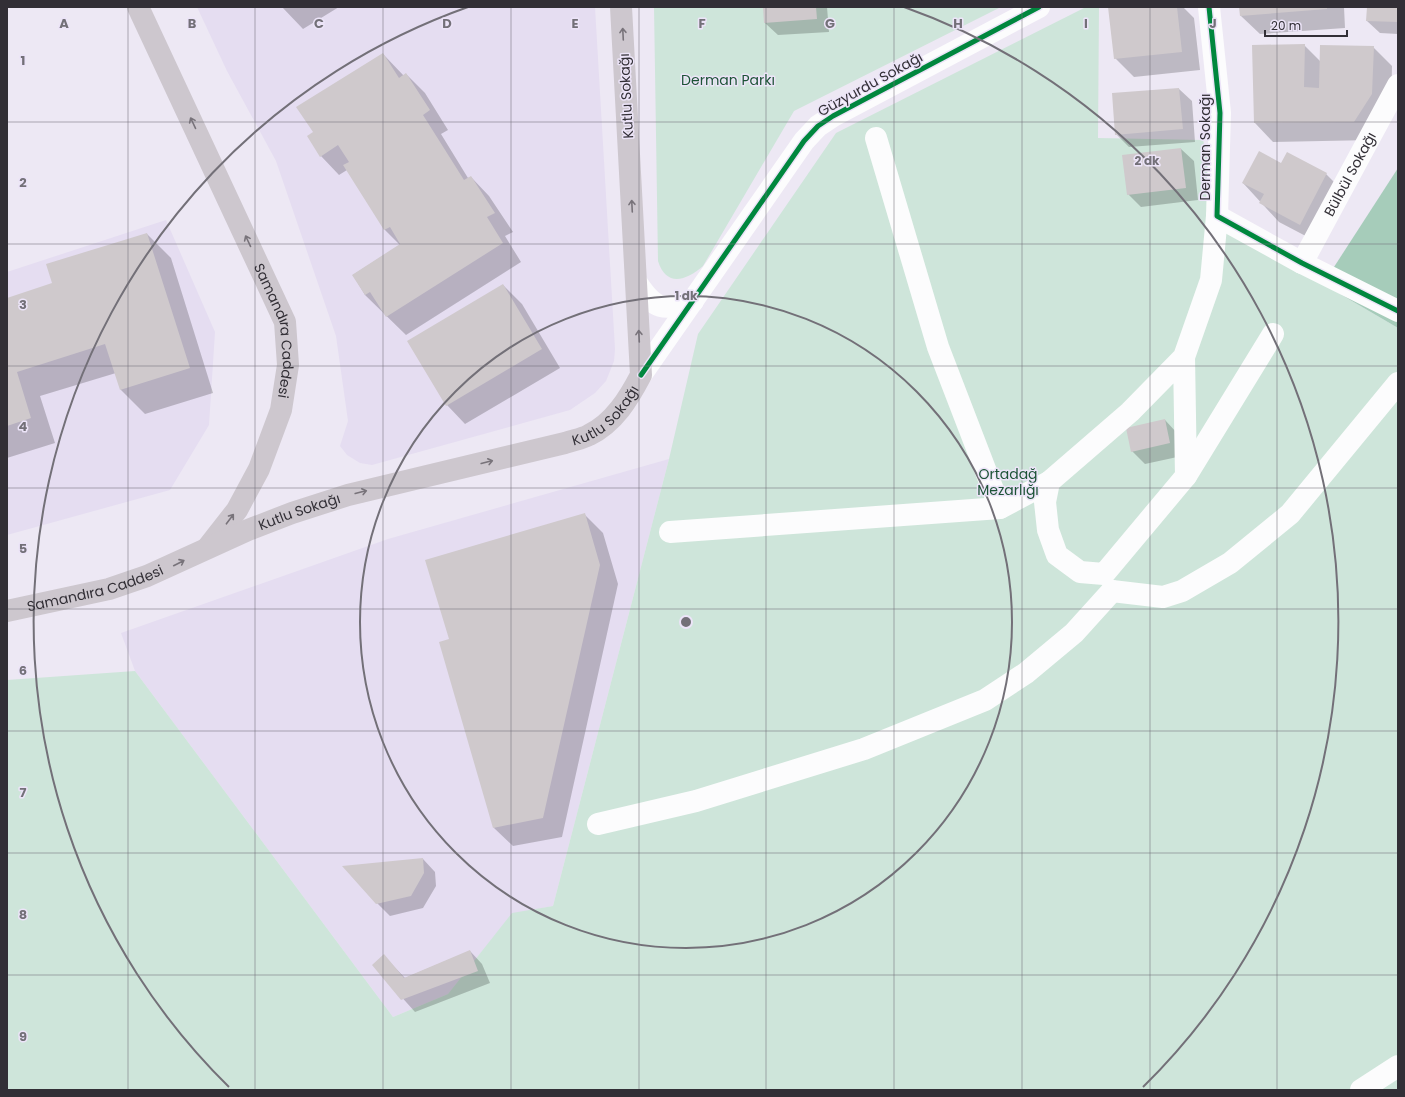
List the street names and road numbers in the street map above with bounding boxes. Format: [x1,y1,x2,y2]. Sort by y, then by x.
street label: Güzyurdu Sokağı [814,47,926,121]
street label: Kutlu Sokağı [614,53,638,139]
street label: Derman Sokağı [1195,93,1215,201]
street label: Bülbül Sokağı [1319,128,1381,220]
street label: Samandıra Caddesi [249,260,298,400]
street label: Kutlu Sokağı [570,381,644,450]
street label: Kutlu Sokağı [255,488,343,535]
street label: Samandıra Caddesi [25,560,166,616]

